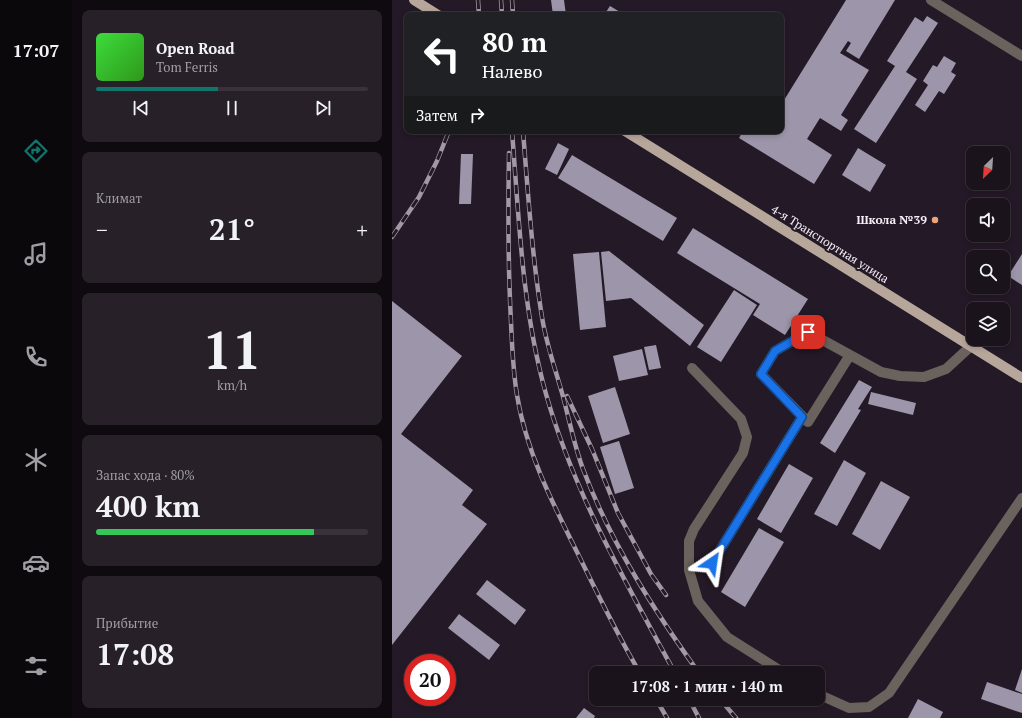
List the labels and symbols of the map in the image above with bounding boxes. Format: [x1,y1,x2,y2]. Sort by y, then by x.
north arrow [966,146,1010,190]
street label: 4-я Транспортная улица [769,201,892,286]
place label: Школа №39 [856,212,927,227]
marker: Школа №39 [930,215,940,225]
pin [791,315,825,349]
position arrow [691,542,733,584]
speed limit sign: 20 [404,654,456,706]

